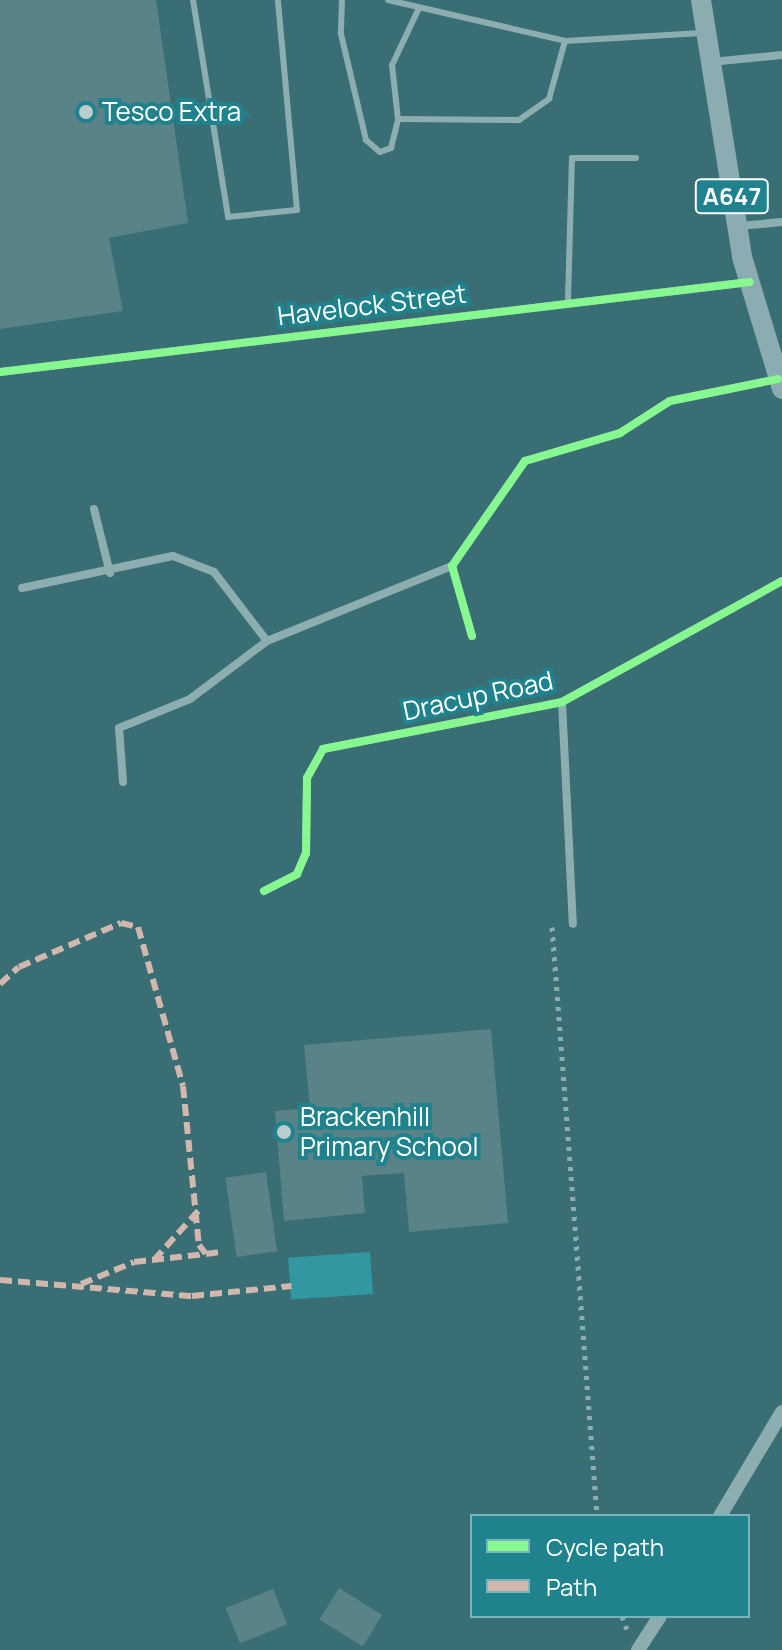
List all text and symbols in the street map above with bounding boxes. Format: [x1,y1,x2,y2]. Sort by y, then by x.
place label: Tesco Extra [102,96,241,128]
marker: Tesco Extra [77,103,95,121]
road number: A647 [694,176,770,216]
street label: Havelock Street [276,278,468,332]
street label: Dracup Road [400,665,556,727]
place label: Brackenhill Primary School [300,1101,478,1162]
marker: Brackenhill Primary School [275,1123,293,1141]
legend [470,1514,750,1618]
text: Cycle path [546,1530,664,1563]
text: Path [546,1570,597,1603]

